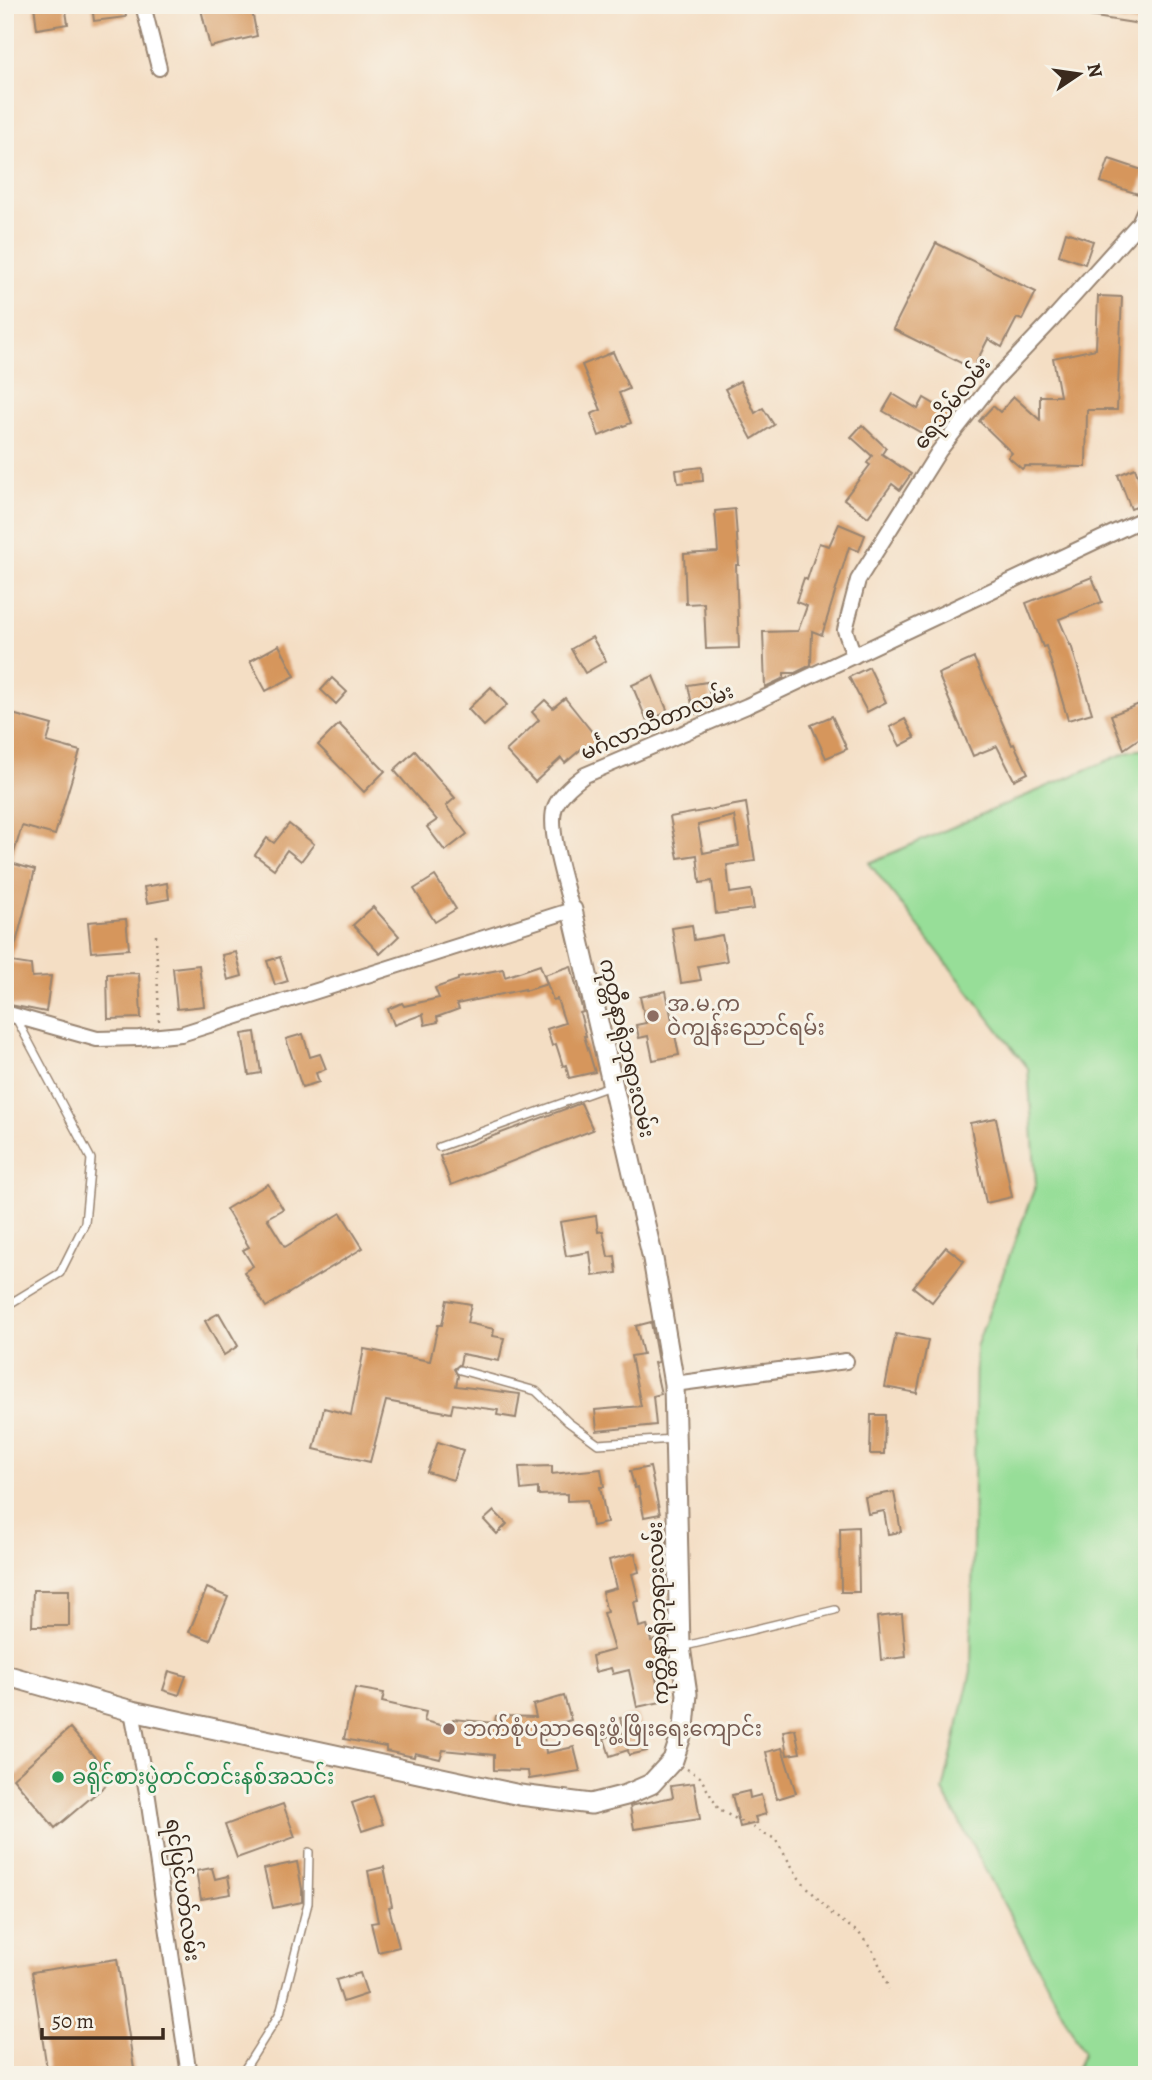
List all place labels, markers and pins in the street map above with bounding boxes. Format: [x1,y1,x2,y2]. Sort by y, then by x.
place label: အ.မ.က ဝဲကျွန်းညောင်ရမ်း [667,990,825,1047]
marker: အ.မ.က ဝဲကျွန်းညောင်ရမ်း [645,1008,661,1024]
place label: ဘက်စုံပညာရေးဖွံ့ဖြိုးရေးကျောင်း [463,1713,762,1747]
marker: ဘက်စုံပညာရေးဖွံ့ဖြိုးရေးကျောင်း [441,1721,457,1737]
place label: ခရိုင်စားပွဲတင်တင်းနစ်အသင်း [72,1761,334,1794]
marker: ခရိုင်စားပွဲတင်တင်းနစ်အသင်း [50,1769,66,1785]

